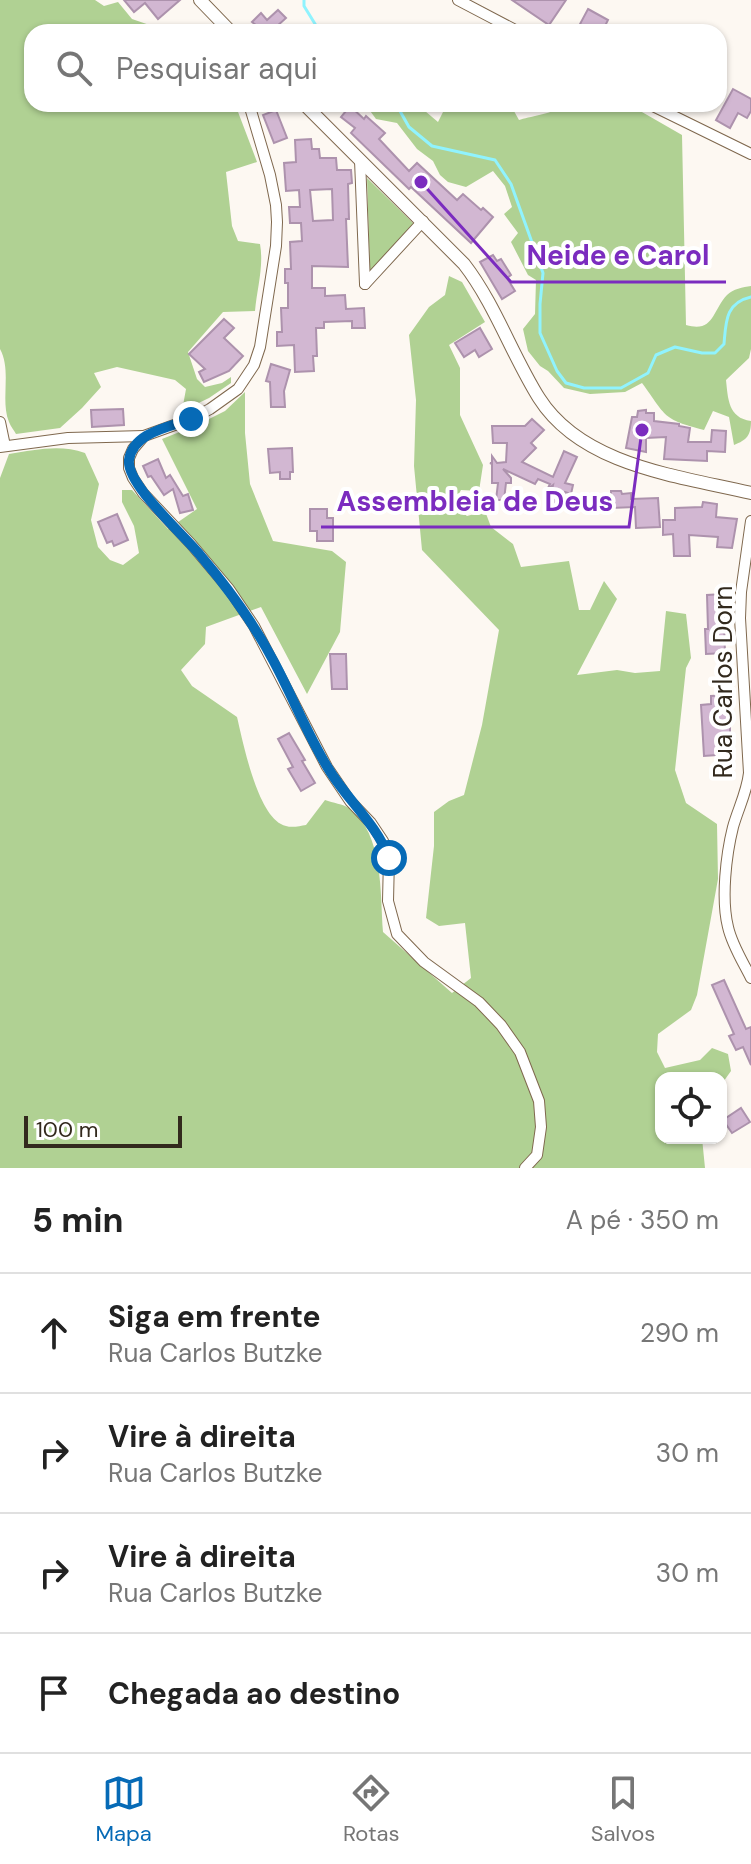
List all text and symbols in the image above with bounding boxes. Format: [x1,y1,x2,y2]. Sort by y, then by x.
search box [24,24,727,112]
icon: search [52,46,96,90]
text: Pesquisar aqui [116,49,318,88]
callout: Neide e Carol [511,230,726,282]
text: Neide e Carol [526,237,710,274]
route end [173,401,209,437]
callout: Assembleia de Deus [321,475,629,527]
text: Assembleia de Deus [337,483,613,520]
street label: Rua Carlos Dorn [706,586,740,778]
route start [371,840,407,876]
map controls [655,1072,727,1144]
button: locate [655,1072,727,1144]
scale bar [24,1112,182,1148]
text: 100 m [36,1115,98,1144]
text: 5 min [32,1198,123,1243]
text: A pé · 350 m [566,1203,719,1237]
text: Siga em frente [108,1297,321,1336]
icon: ahead [32,1311,76,1355]
text: 290 m [640,1316,719,1350]
text: Rua Carlos Butzke [108,1336,323,1370]
text: Vire à direita [108,1417,296,1456]
icon: right [32,1431,76,1475]
text: 30 m [656,1436,719,1470]
text: Rua Carlos Butzke [108,1456,323,1490]
text: Vire à direita [108,1537,296,1576]
icon: right [32,1551,76,1595]
text: 30 m [656,1556,719,1590]
text: Rua Carlos Butzke [108,1576,323,1610]
icon: arrive [32,1671,76,1715]
text: Chegada ao destino [108,1674,400,1713]
tab: Mapa [96,1771,152,1848]
tab: Rotas [343,1771,400,1848]
tab: Salvos [591,1771,655,1848]

